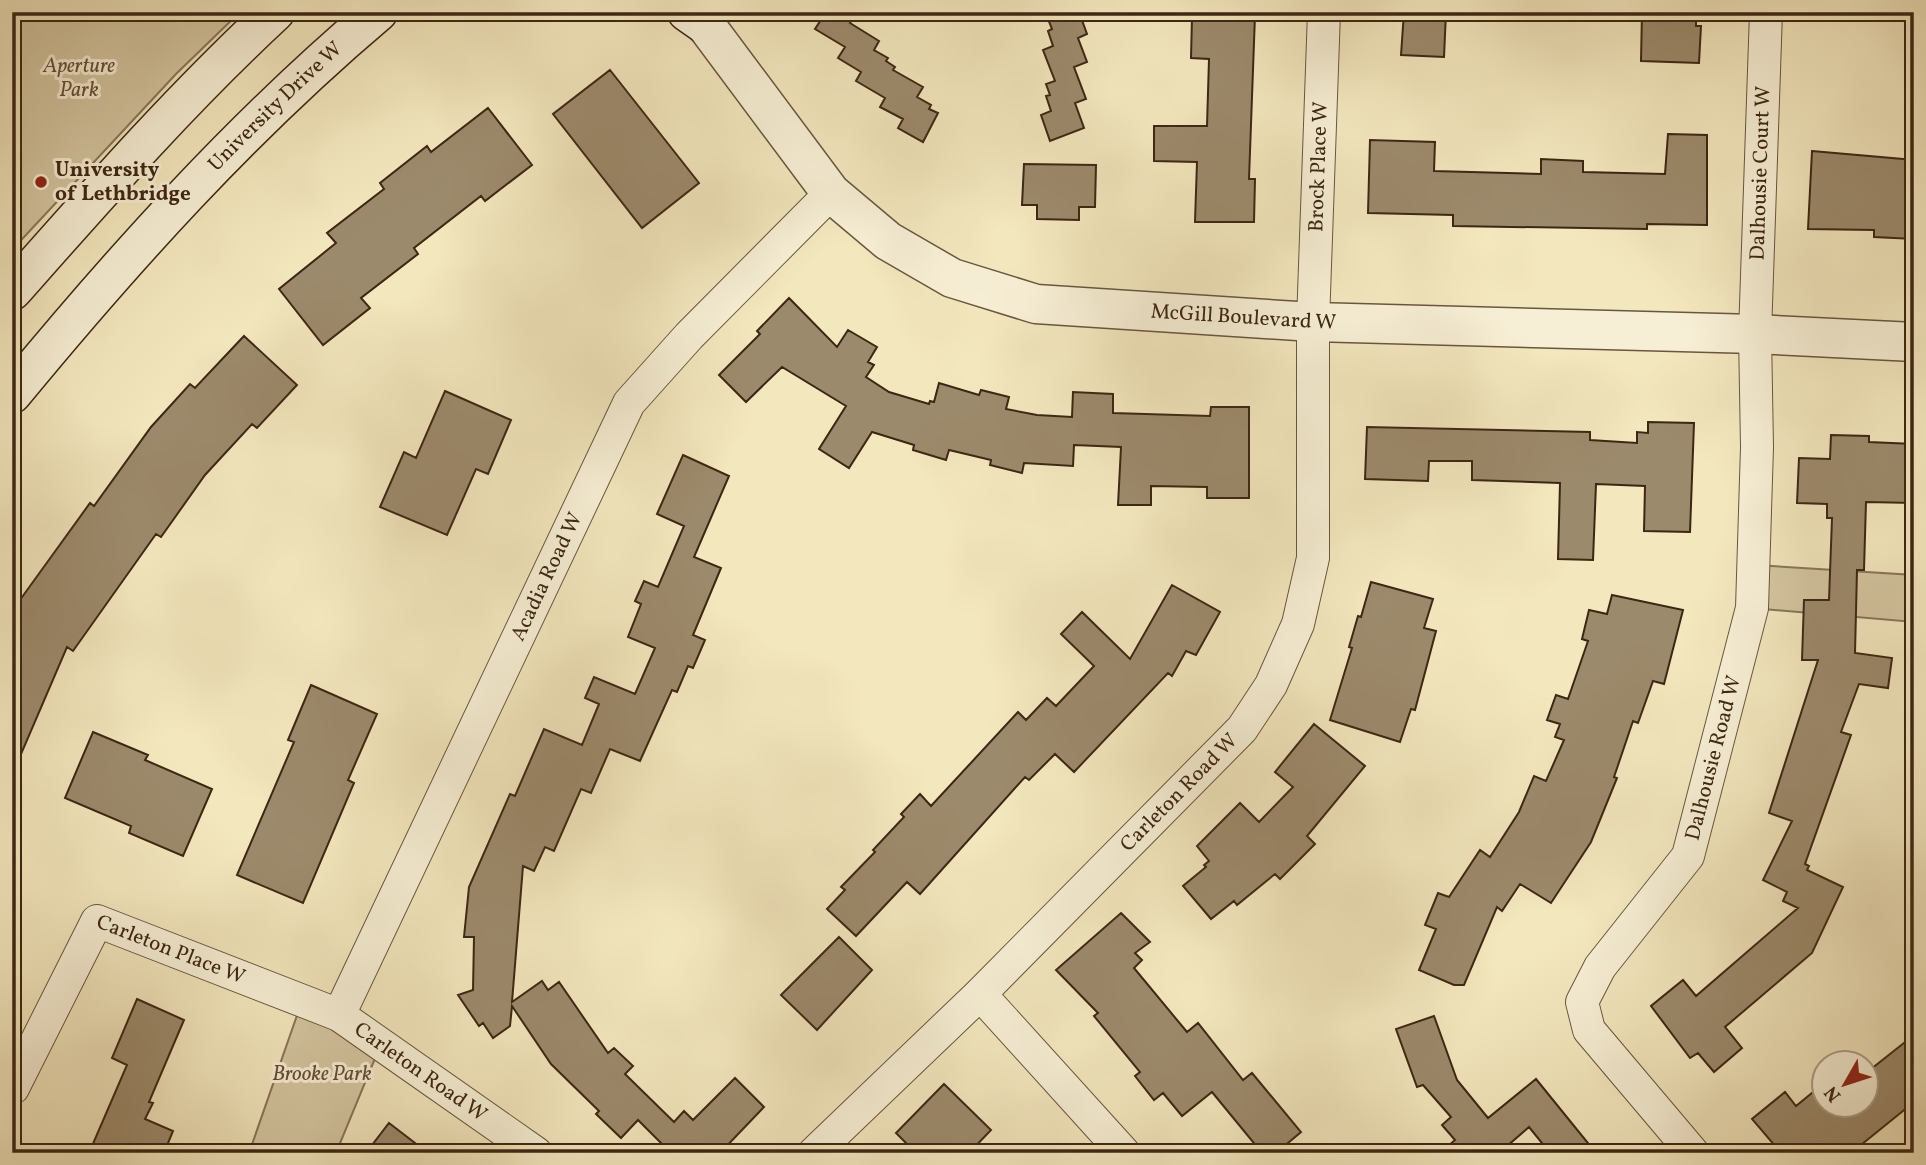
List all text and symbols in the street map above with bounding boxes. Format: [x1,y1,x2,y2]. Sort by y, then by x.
street label: University Drive W [202,35,349,178]
park label: Aperture Park [42,52,115,105]
street label: Dalhousie Court W [1743,85,1778,261]
street label: Brock Place W [1302,101,1335,232]
place label: University of Lethbridge [55,156,191,209]
marker: University of Lethbridge [33,174,49,190]
street label: McGill Boulevard W [1150,297,1337,337]
street label: Acadia Road W [504,508,590,646]
street label: Dalhousie Road W [1678,673,1748,844]
street label: Carleton Road W [1114,727,1244,858]
street label: Carleton Place W [92,908,249,992]
street label: Carleton Road W [348,1015,493,1129]
north arrow [1811,1050,1881,1120]
park label: Brooke Park [272,1060,372,1089]
text: N [1819,1080,1848,1107]

